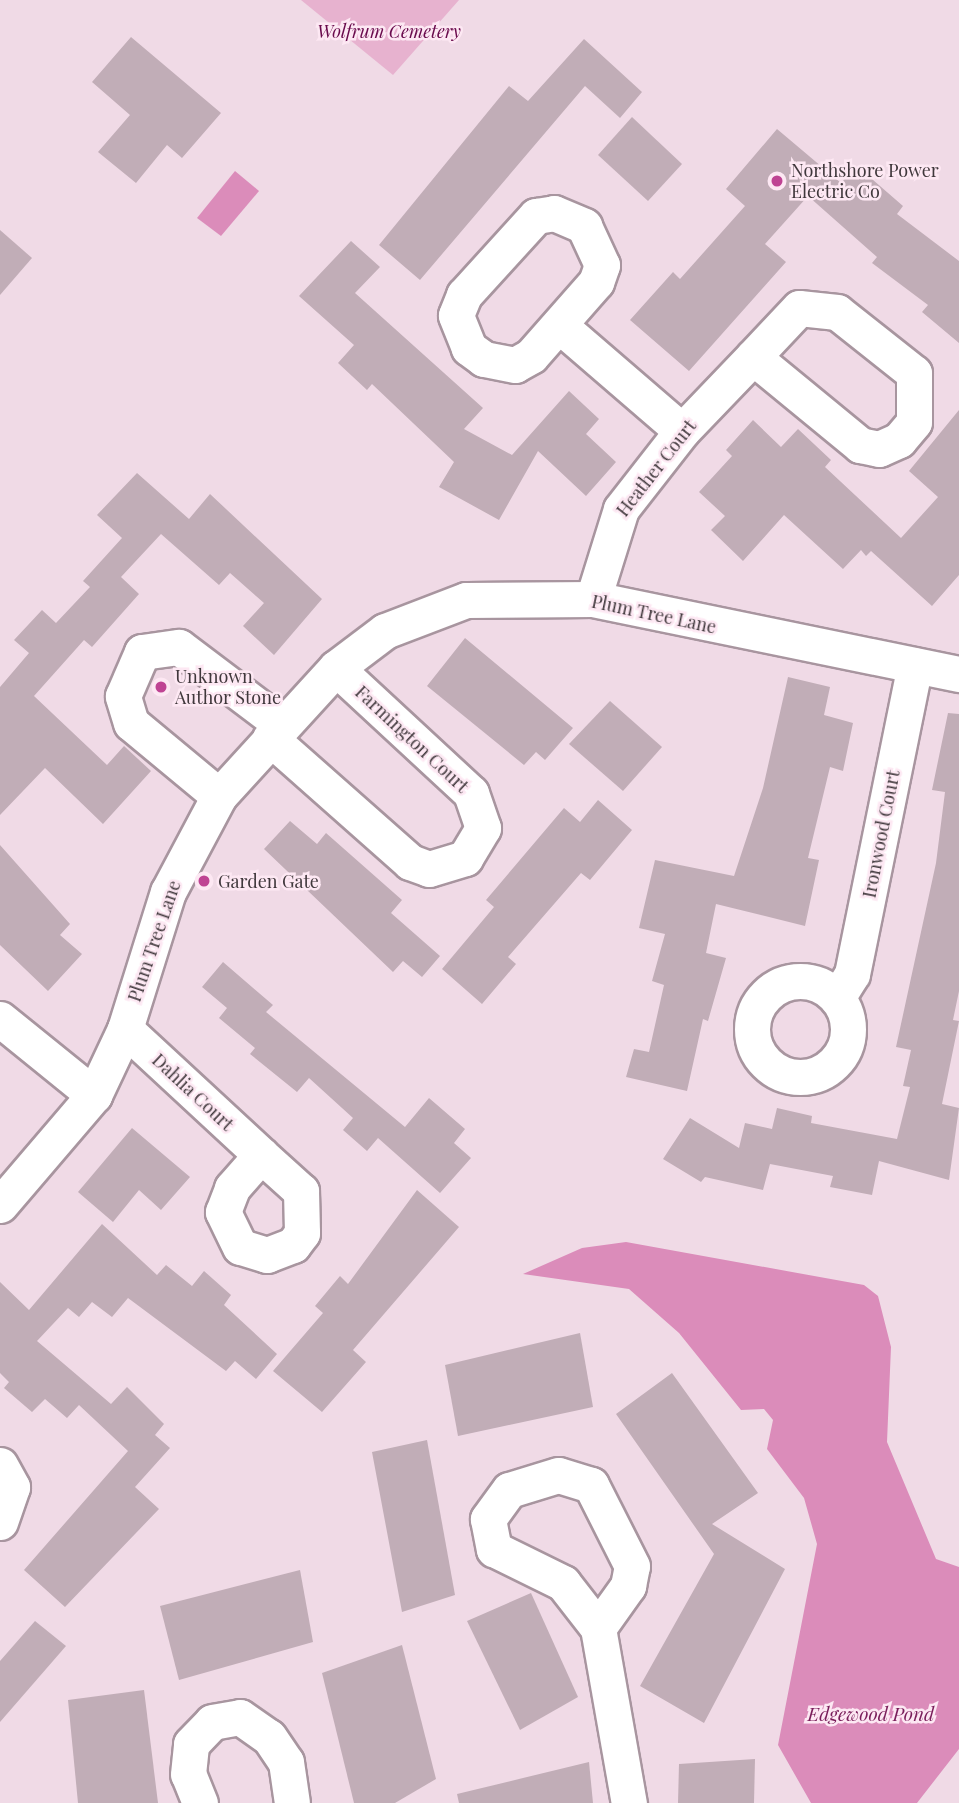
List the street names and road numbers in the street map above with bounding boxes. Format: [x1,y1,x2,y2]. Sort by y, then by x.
street label: Heather Court [611,415,701,521]
street label: Plum Tree Lane [589,590,719,638]
street label: Farmington Court [351,681,473,797]
street label: Ironwood Court [858,768,904,900]
street label: Plum Tree Lane [123,877,185,1005]
street label: Dahlia Court [148,1049,238,1135]

